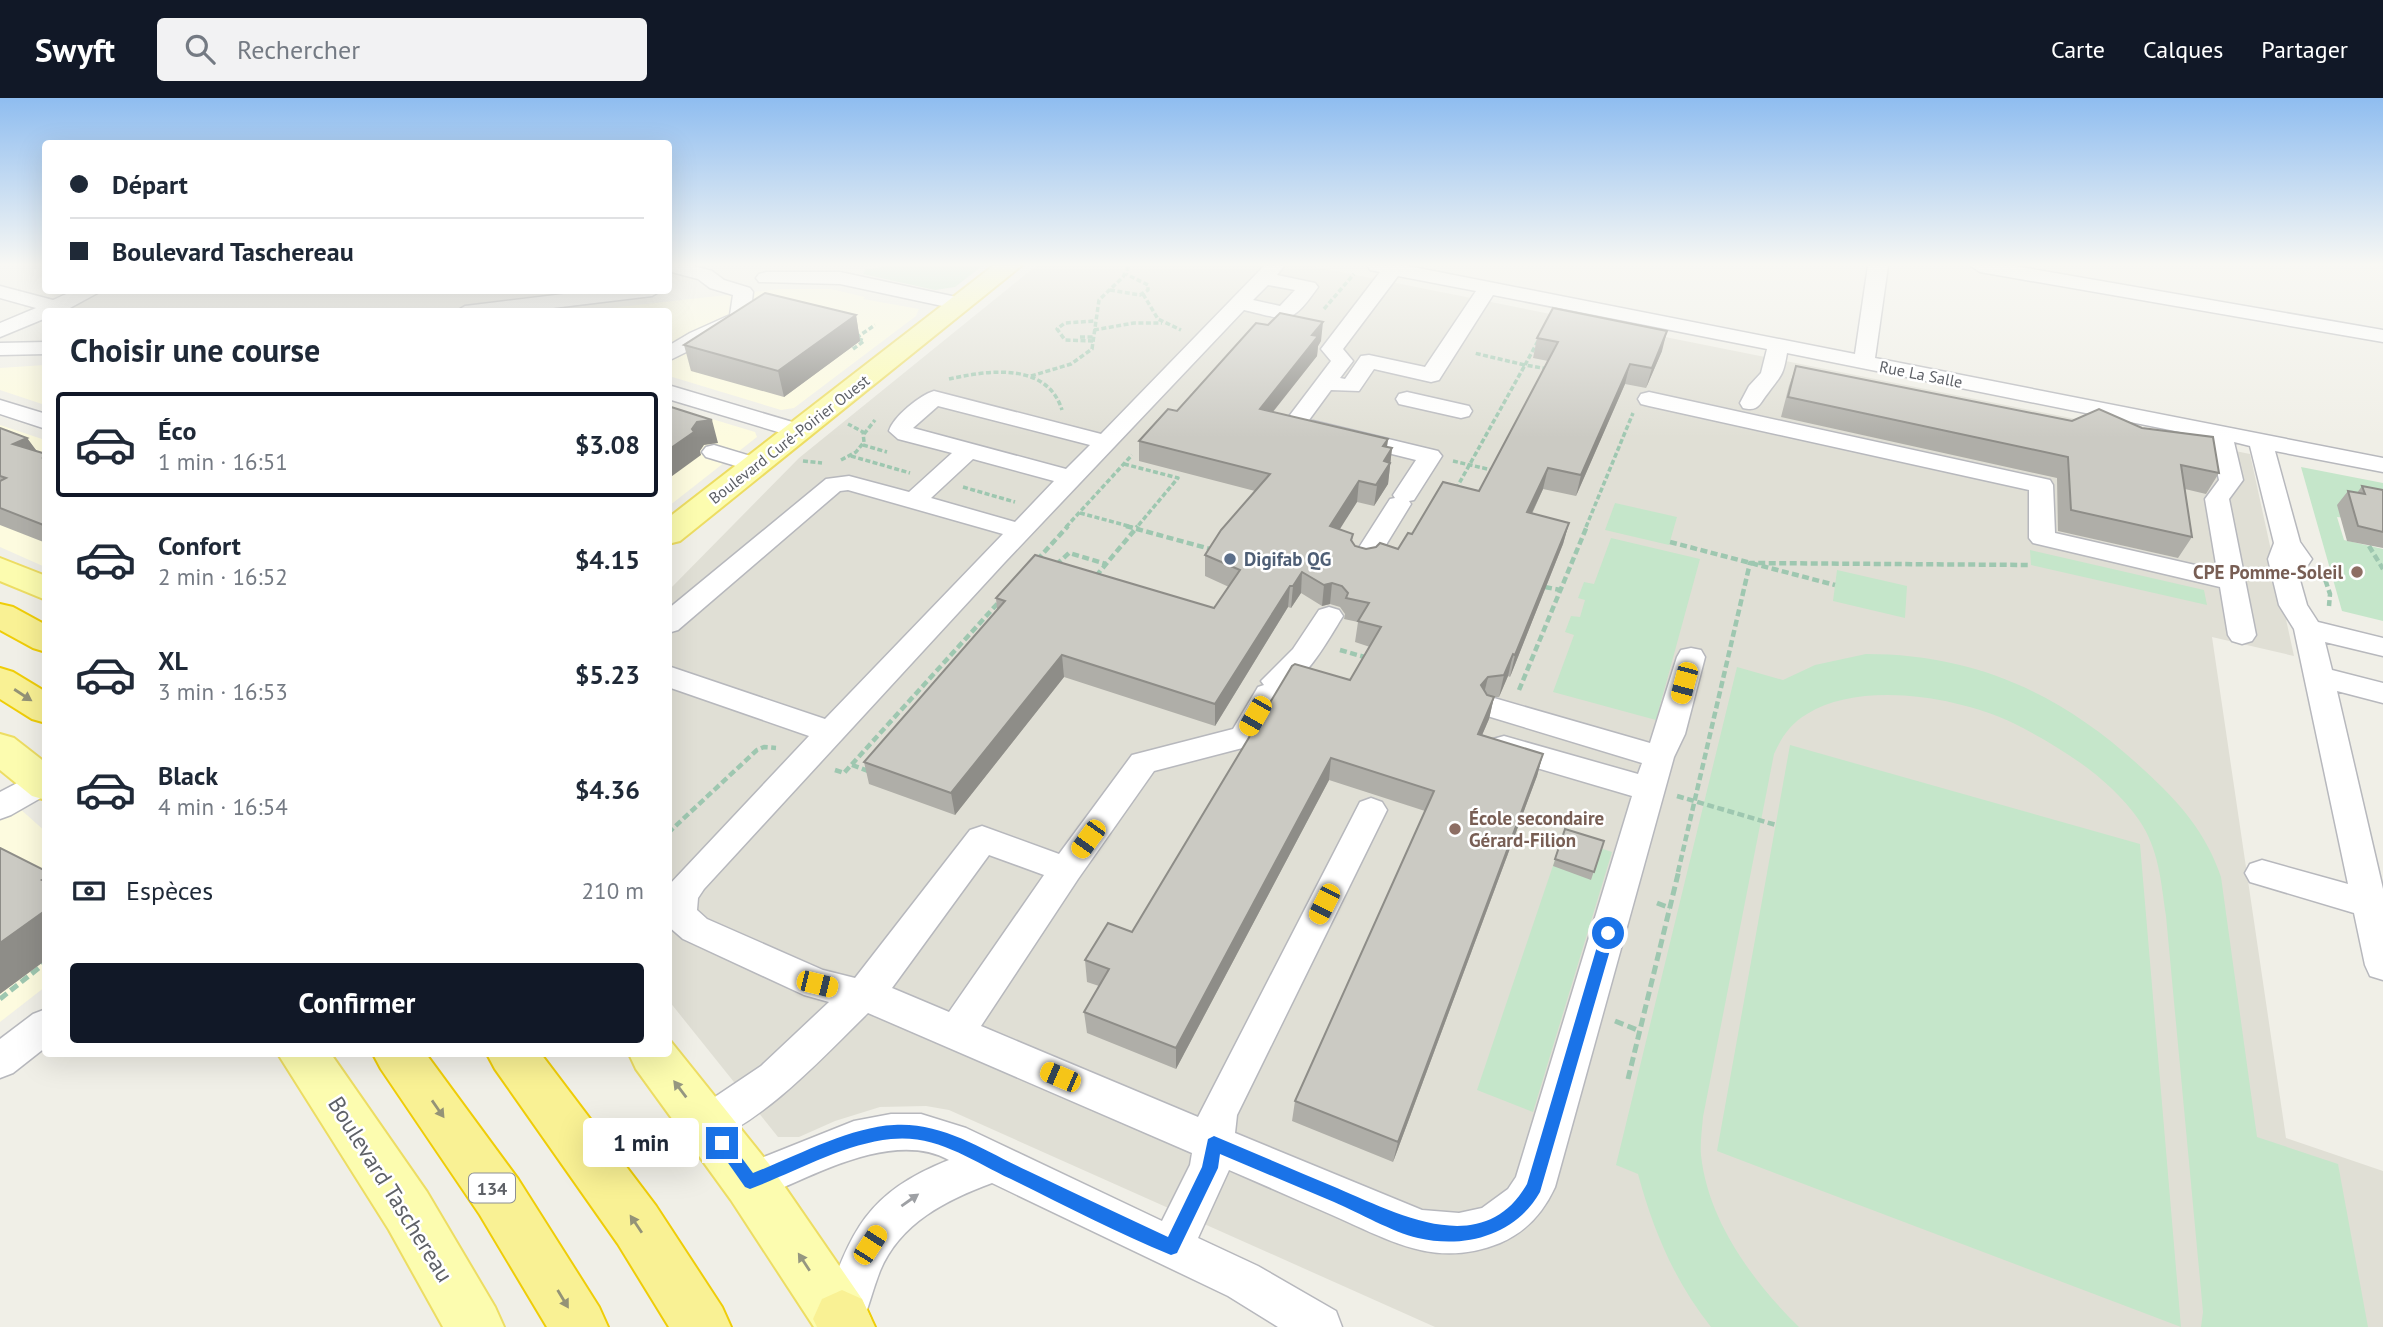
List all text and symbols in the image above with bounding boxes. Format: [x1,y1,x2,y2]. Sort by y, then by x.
search box [157,18,647,81]
text: Swyft [35,28,115,71]
icon: search [181,30,219,68]
text: Rechercher [237,33,360,66]
text: Carte [2051,34,2105,65]
text: Calques [2143,34,2223,65]
text: Partager [2261,34,2348,65]
text: Départ [112,168,188,201]
text: Boulevard Taschereau [112,235,354,268]
text: Choisir une course [70,329,320,371]
street label: Rue La Salle [1878,356,1964,392]
street label: Boulevard Curé-Poirier Ouest [705,370,874,508]
icon: car [74,413,137,476]
text: Éco [158,414,196,447]
text: $3.08 [575,428,640,461]
text: 1 min · 16:51 [158,447,288,476]
icon: car [74,528,137,591]
text: Confort [158,529,241,562]
text: $4.15 [575,543,640,576]
place label: Digifab QG [1244,547,1331,571]
marker: Digifab QG [1222,551,1238,567]
place label: CPE Pomme-Soleil [2193,560,2343,584]
text: 2 min · 16:52 [158,562,288,591]
marker: CPE Pomme-Soleil [2349,564,2365,580]
icon: car [74,643,137,706]
text: XL [158,644,188,677]
text: $5.23 [575,658,640,691]
car [1669,660,1700,706]
text: 3 min · 16:53 [158,677,288,706]
one-way arrow [13,689,33,702]
car [1236,693,1275,739]
icon: car [74,758,137,821]
text: Black [158,759,218,792]
text: $4.36 [575,773,640,806]
text: 4 min · 16:54 [158,792,288,821]
place label: École secondaire Gérard-Filion [1469,806,1604,852]
car [1068,816,1109,862]
marker: École secondaire Gérard-Filion [1447,821,1463,837]
icon: cash [70,872,108,910]
text: Espèces [126,874,213,907]
text: 210 m [582,876,644,905]
car [1306,881,1343,927]
route start [1592,917,1624,949]
button: Confirmer [70,963,644,1043]
car [795,969,840,999]
car [1037,1059,1084,1095]
one-way arrow [673,1080,688,1098]
street label: Boulevard Taschereau [322,1091,460,1287]
one-way arrow [431,1100,445,1118]
callout: 1 min [582,1118,698,1168]
route end [706,1127,738,1159]
text: 1 min [613,1128,669,1157]
road number: 134 [469,1174,515,1203]
one-way arrow [901,1194,919,1208]
one-way arrow [629,1215,643,1233]
car [850,1222,891,1268]
one-way arrow [797,1253,810,1272]
one-way arrow [556,1290,569,1309]

